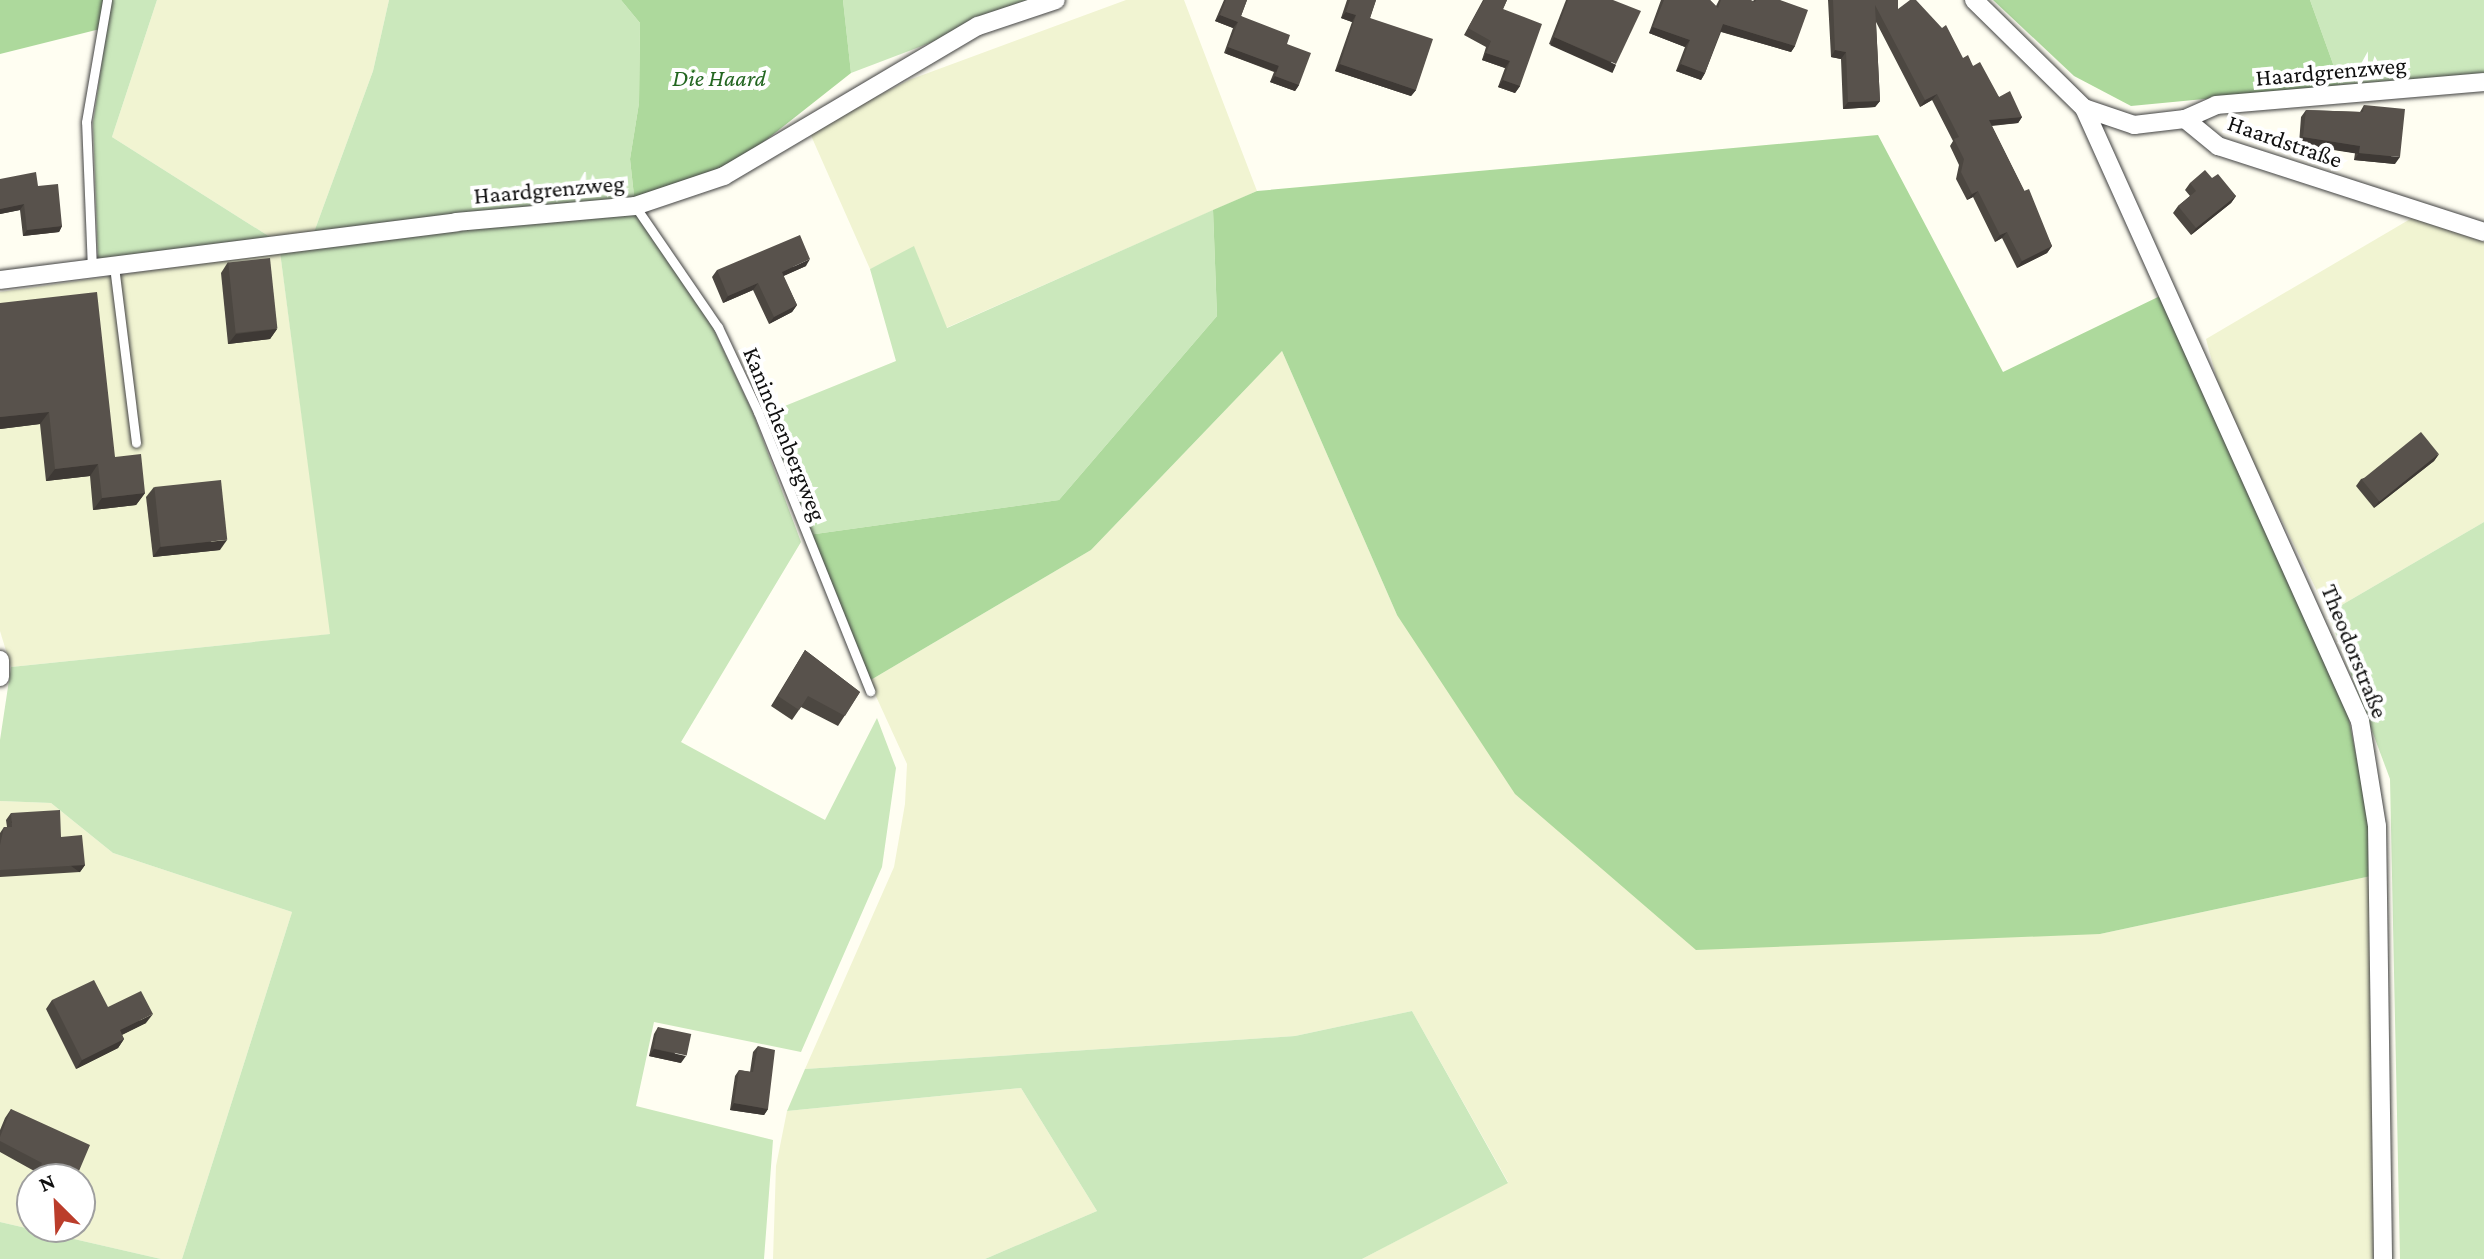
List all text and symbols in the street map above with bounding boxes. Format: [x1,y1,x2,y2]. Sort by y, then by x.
street label: Haardgrenzweg [2254,50,2408,92]
park label: Die Haard [672,64,766,92]
street label: Haardstraße [2224,108,2346,174]
street label: Haardgrenzweg [472,168,626,210]
street label: Kaninchenbergweg [737,343,833,525]
street label: Theodorstraße [2315,580,2395,722]
north arrow [16,1163,96,1243]
text: N [35,1168,59,1197]

